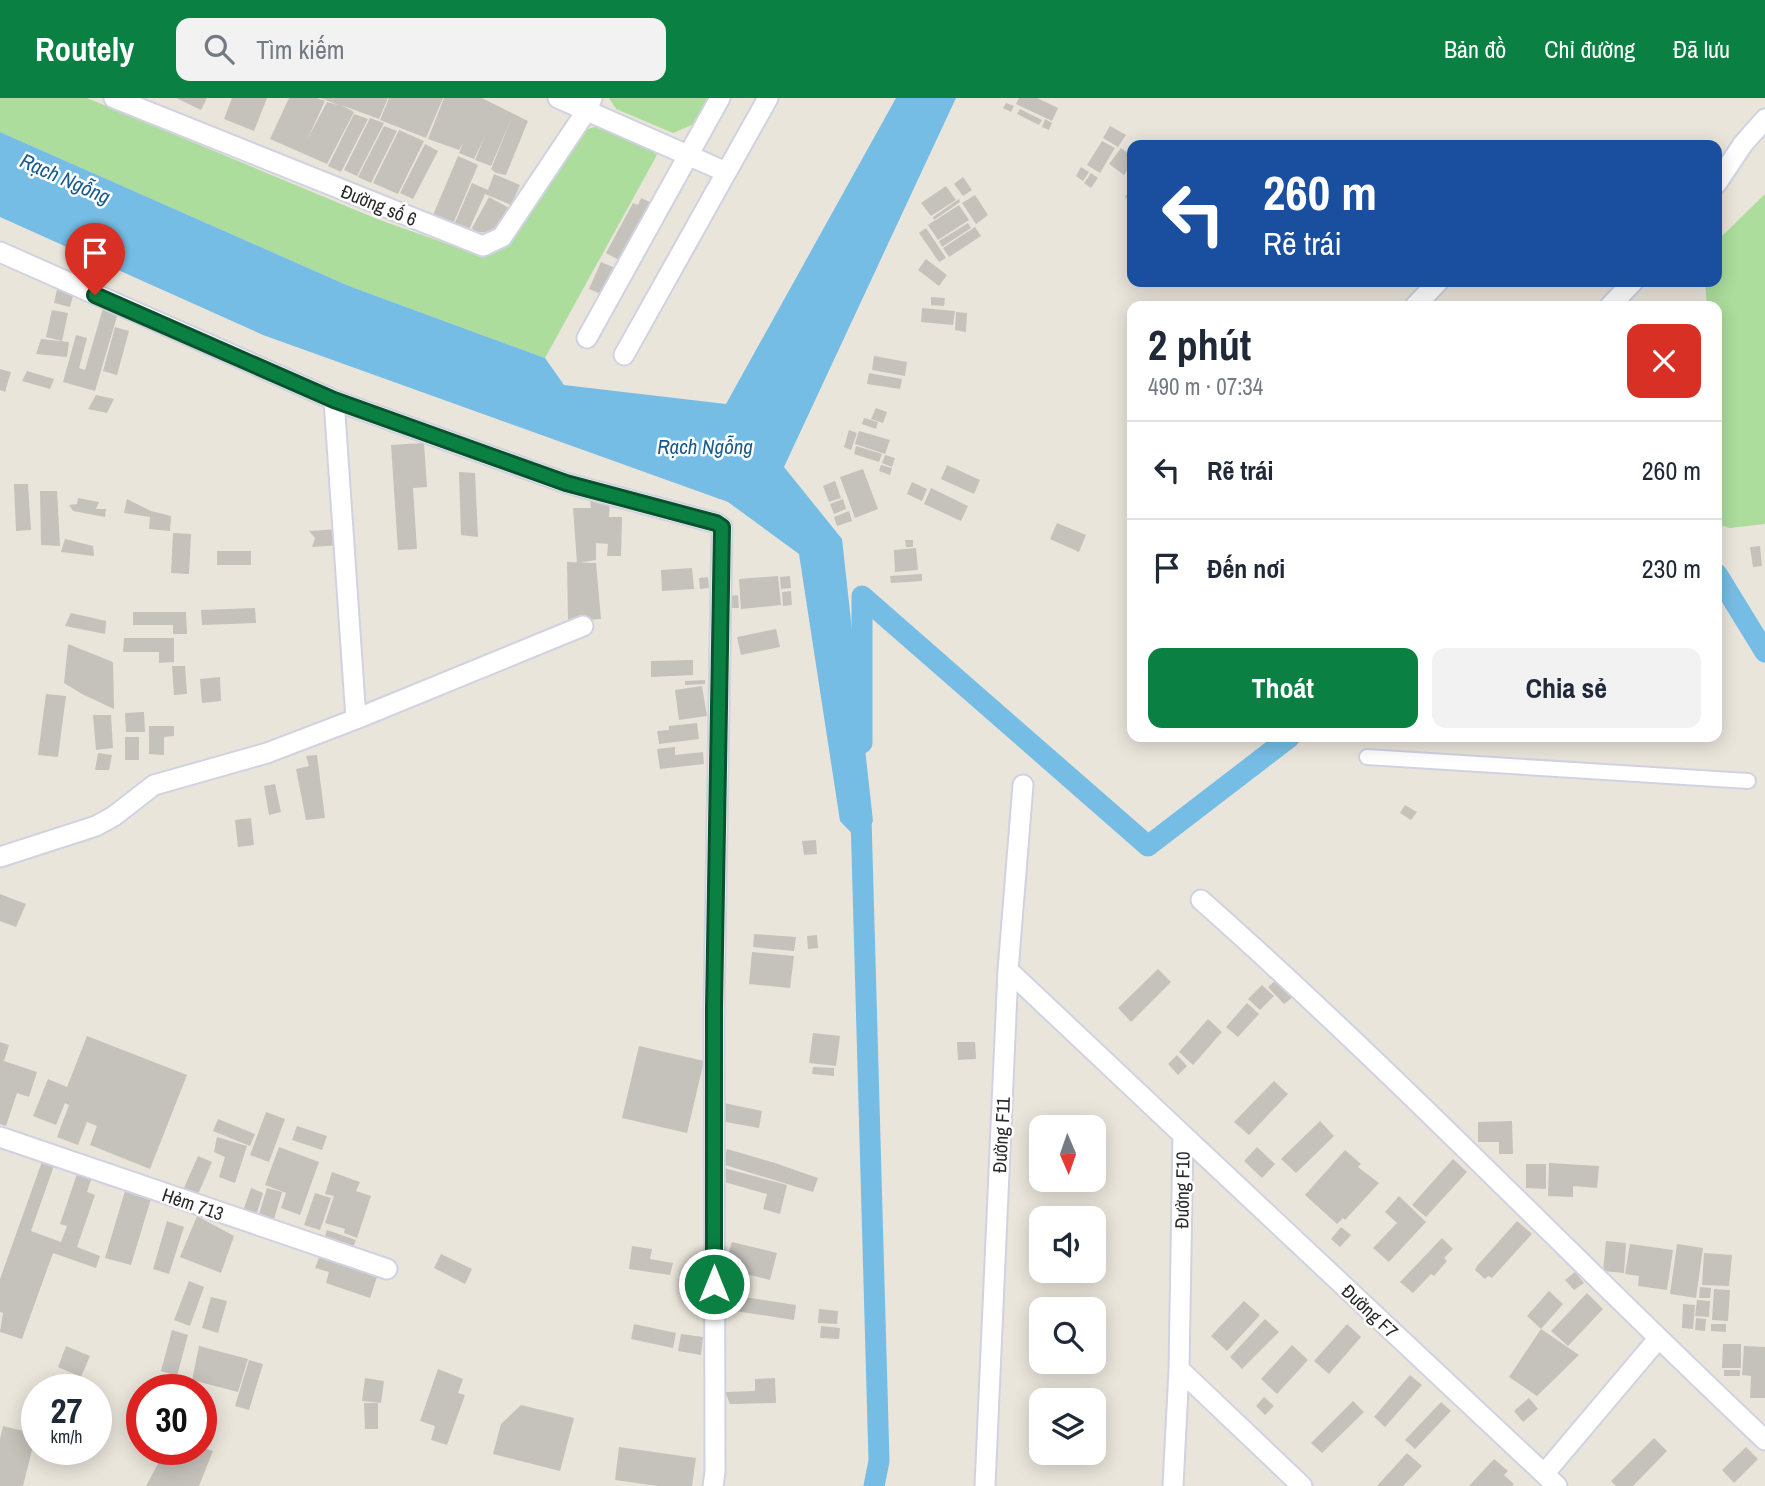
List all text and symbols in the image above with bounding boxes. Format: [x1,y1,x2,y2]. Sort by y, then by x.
search box [176,18,666,81]
text: Routely [35,27,134,71]
icon: search [200,30,238,68]
text: Tìm kiếm [256,32,345,67]
text: Bản đồ [1444,33,1506,65]
text: Chỉ đường [1544,33,1635,65]
text: Đã lưu [1673,33,1730,65]
water label: Rạch Ngỗng [16,146,115,211]
text: 260 m [1263,159,1377,225]
icon: left [1148,168,1239,259]
street label: Đường số 6 [337,178,421,232]
text: Rẽ trái [1263,222,1342,265]
pin [65,223,125,295]
icon: arrive [76,234,114,272]
text: 2 phút [1148,317,1251,373]
button: close [1627,324,1701,398]
text: 490 m · 07:34 [1148,371,1263,402]
water label: Rạch Ngỗng [657,432,753,461]
icon: left [1148,451,1186,489]
text: Rẽ trái [1207,453,1273,488]
text: 260 m [1642,453,1701,488]
icon: arrive [1148,549,1186,587]
text: Đến nơi [1207,551,1285,586]
text: 230 m [1642,551,1701,586]
button: Thoát [1148,648,1418,728]
button: Chia sẻ [1432,648,1701,728]
street label: Đường F11 [986,1096,1016,1174]
north arrow [1029,1115,1106,1192]
map controls [1029,1115,1106,1465]
street label: Đường F10 [1168,1151,1196,1229]
street label: Hẻm 713 [159,1181,227,1227]
button: sound [1029,1206,1106,1283]
position arrow [677,1247,751,1321]
street label: Đường F7 [1336,1278,1404,1344]
button: search [1029,1297,1106,1374]
speed limit sign: 30 [126,1374,217,1465]
text: 27 [51,1387,82,1434]
button: layers [1029,1388,1106,1465]
text: km/h [51,1424,83,1449]

